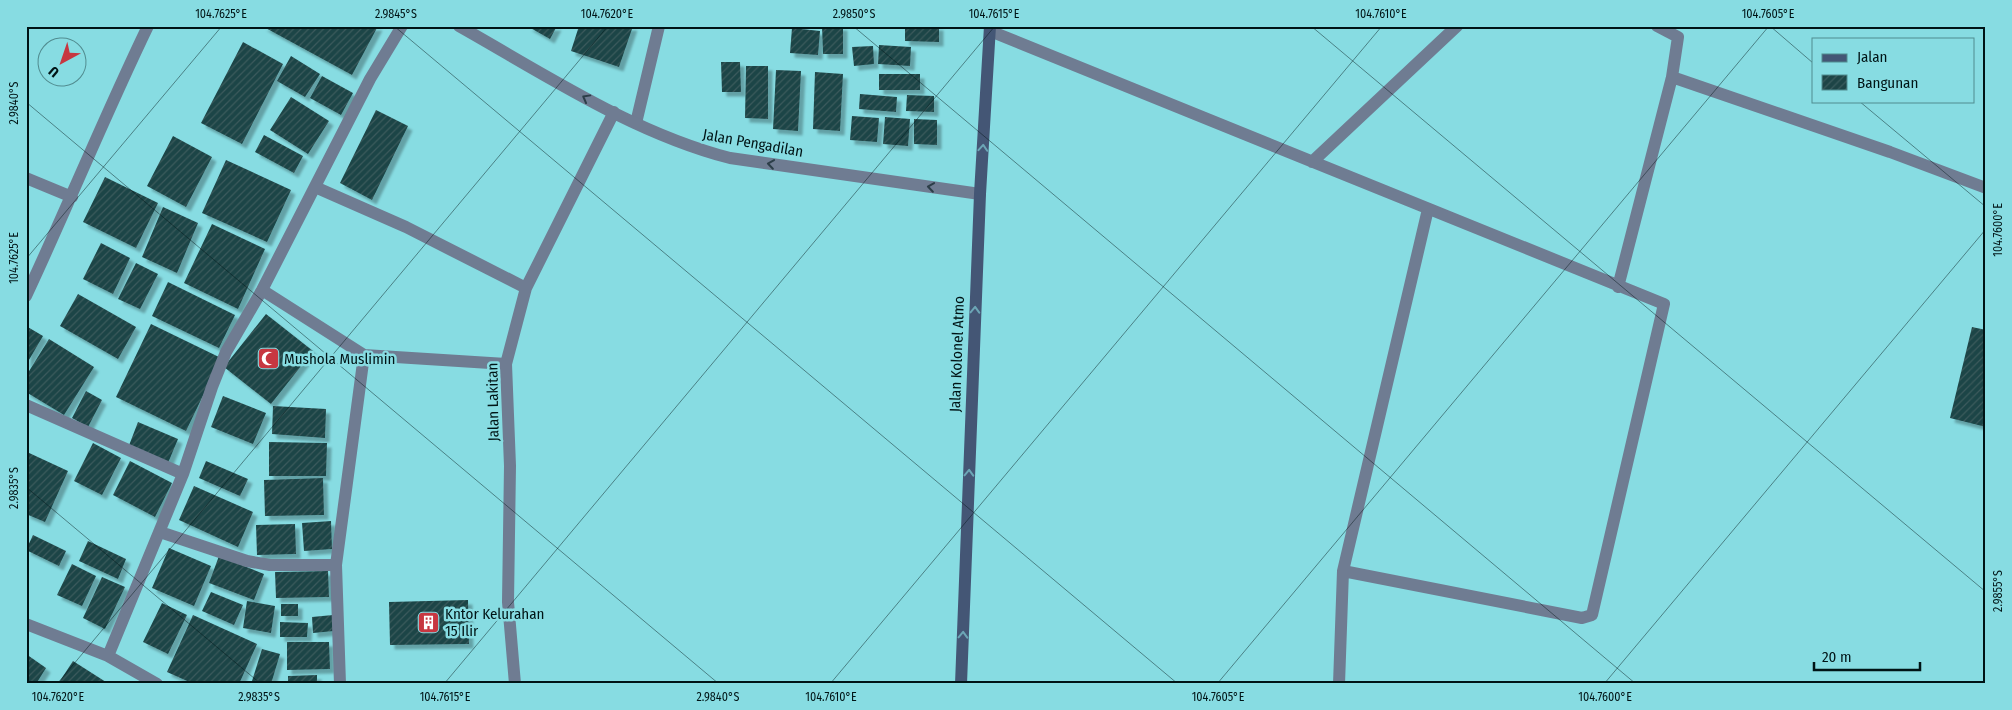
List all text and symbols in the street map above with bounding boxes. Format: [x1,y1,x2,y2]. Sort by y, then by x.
text: 104.7625°E [195,7,247,21]
text: 2.9845°S [375,7,417,21]
text: 104.7620°E [581,7,634,21]
text: 2.9850°S [833,7,875,21]
text: 104.7615°E [969,7,1020,21]
text: 104.7610°E [1355,7,1407,21]
text: 104.7605°E [1742,7,1795,21]
north arrow [38,38,88,88]
legend [1812,38,1974,102]
text: Jalan [1857,48,1887,66]
text: U [45,62,63,81]
text: Bangunan [1857,74,1918,92]
text: 2.9840°S [7,81,21,125]
one-way arrow [583,94,592,104]
street label: Jalan Pengadilan [701,125,805,161]
one-way arrow [977,144,988,152]
one-way arrow [766,159,775,169]
one-way arrow [927,182,935,193]
text: 104.7600°E [1991,203,2005,257]
text: 104.7625°E [7,232,21,284]
street label: Jalan Kolonel Atmo [946,295,968,412]
one-way arrow [970,306,981,314]
mosque icon: Mushola Muslimin [256,347,280,371]
place label: Mushola Muslimin [284,350,395,368]
street label: Jalan Lakitan [483,363,503,441]
text: 2.9835°S [7,467,21,509]
one-way arrow [964,468,975,476]
text: 2.9855°S [1991,570,2005,612]
place label: Kntor Kelurahan 15 Ilir [445,605,544,640]
building icon: Kntor Kelurahan 15 Ilir [417,611,441,635]
one-way arrow [958,631,968,638]
scale bar [1814,640,1921,672]
text: 20 m [1822,648,1852,666]
text: 104.7620°E [32,690,85,704]
text: 2.9835°S [238,690,280,704]
text: 104.7615°E [420,690,471,704]
text: 2.9840°S [696,690,740,704]
text: 104.7610°E [805,690,857,704]
text: 104.7605°E [1192,690,1245,704]
text: 104.7600°E [1578,690,1632,704]

